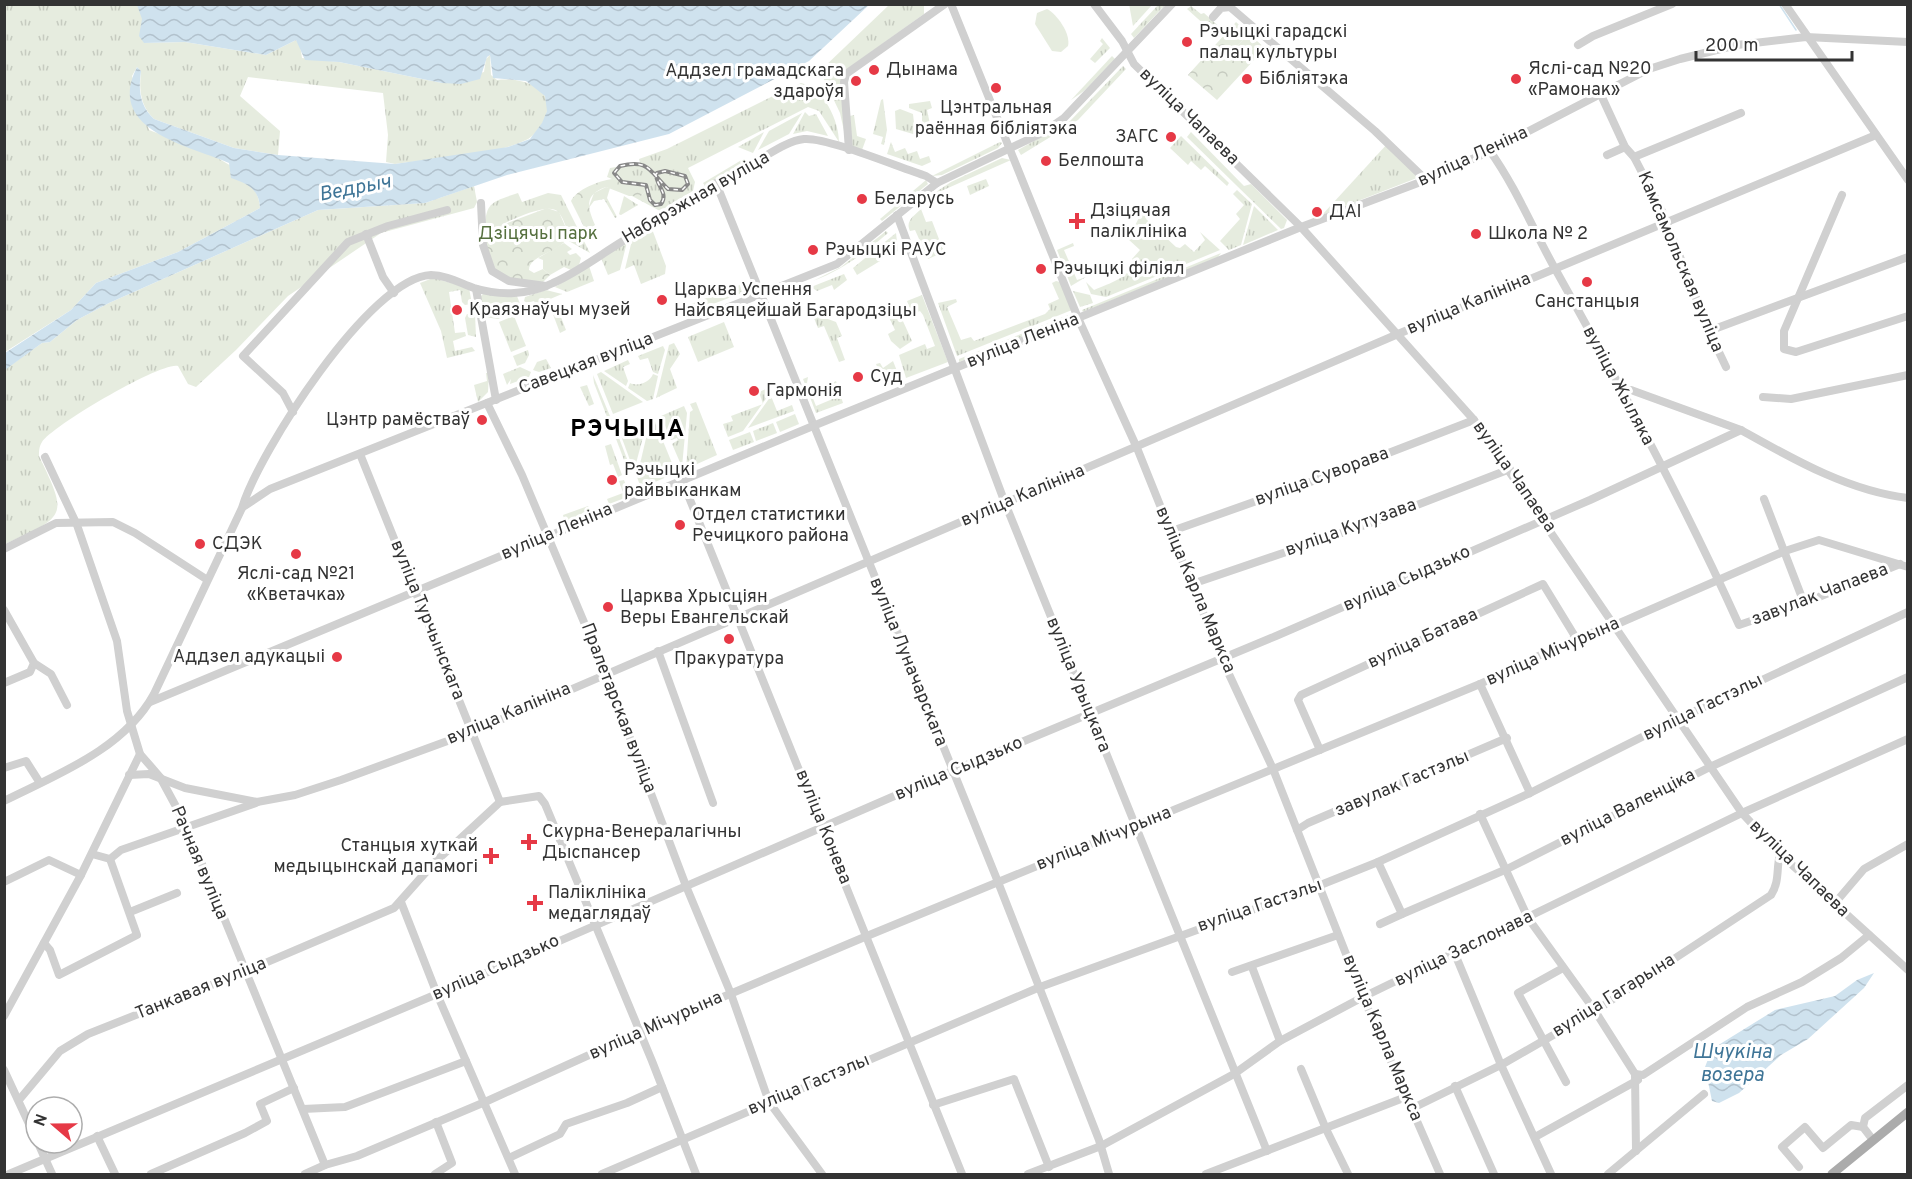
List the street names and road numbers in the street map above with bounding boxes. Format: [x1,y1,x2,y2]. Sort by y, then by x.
street label: вуліца Чапаева [1134,63,1244,171]
street label: вуліца Леніна [1414,121,1532,193]
street label: Набярэжная вуліца [618,146,774,250]
street label: Камсамольская вуліца [1631,168,1729,356]
street label: вуліца Калініна [1404,268,1534,340]
street label: вуліца Леніна [963,308,1083,374]
street label: вуліца Жыляка [1577,322,1659,450]
street label: Савецкая вуліца [516,328,656,400]
street label: вуліца Чапаева [1467,417,1561,537]
street label: вуліца Суворава [1252,442,1392,512]
street label: вуліца Калініна [958,460,1088,532]
street label: вуліца Кутузава [1282,494,1420,562]
street label: вуліца Леніна [498,498,616,566]
street label: вуліца Карла Маркса [1149,503,1241,677]
street label: вуліца Турчынскага [384,537,470,703]
street label: вуліца Сыдзько [1340,541,1474,617]
street label: завулак Чапаева [1748,558,1892,632]
street label: вуліца Луначарскага [864,574,952,750]
street label: вуліца Батава [1364,603,1482,675]
street label: вуліца Мічурына [1483,612,1623,692]
street label: вуліца Урыцкага [1040,614,1116,756]
street label: Пралетарская вуліца [575,620,661,796]
street label: вуліца Гастэлы [1639,669,1767,747]
street label: вуліца Калініна [444,678,574,750]
street label: вуліца Сыдзько [891,732,1027,806]
street label: завулак Гастэлы [1331,745,1473,823]
street label: вуліца Валенціка [1557,764,1699,852]
street label: вуліца Конева [790,766,856,888]
street label: вуліца Мічурына [1033,801,1175,877]
street label: Рачная вуліца [165,803,233,923]
street label: вуліца Чапаева [1744,815,1854,923]
street label: вуліца Гастэлы [1195,874,1325,938]
street label: вуліца Заслонава [1391,906,1537,992]
street label: вуліца Сыдзько [429,930,563,1006]
street label: вуліца Гагарына [1548,949,1680,1043]
street label: вуліца Карла Маркса [1336,951,1428,1125]
street label: Танкавая вуліца [132,952,270,1026]
street label: вуліца Мічурына [586,986,726,1066]
street label: вуліца Гастэлы [745,1049,873,1121]

